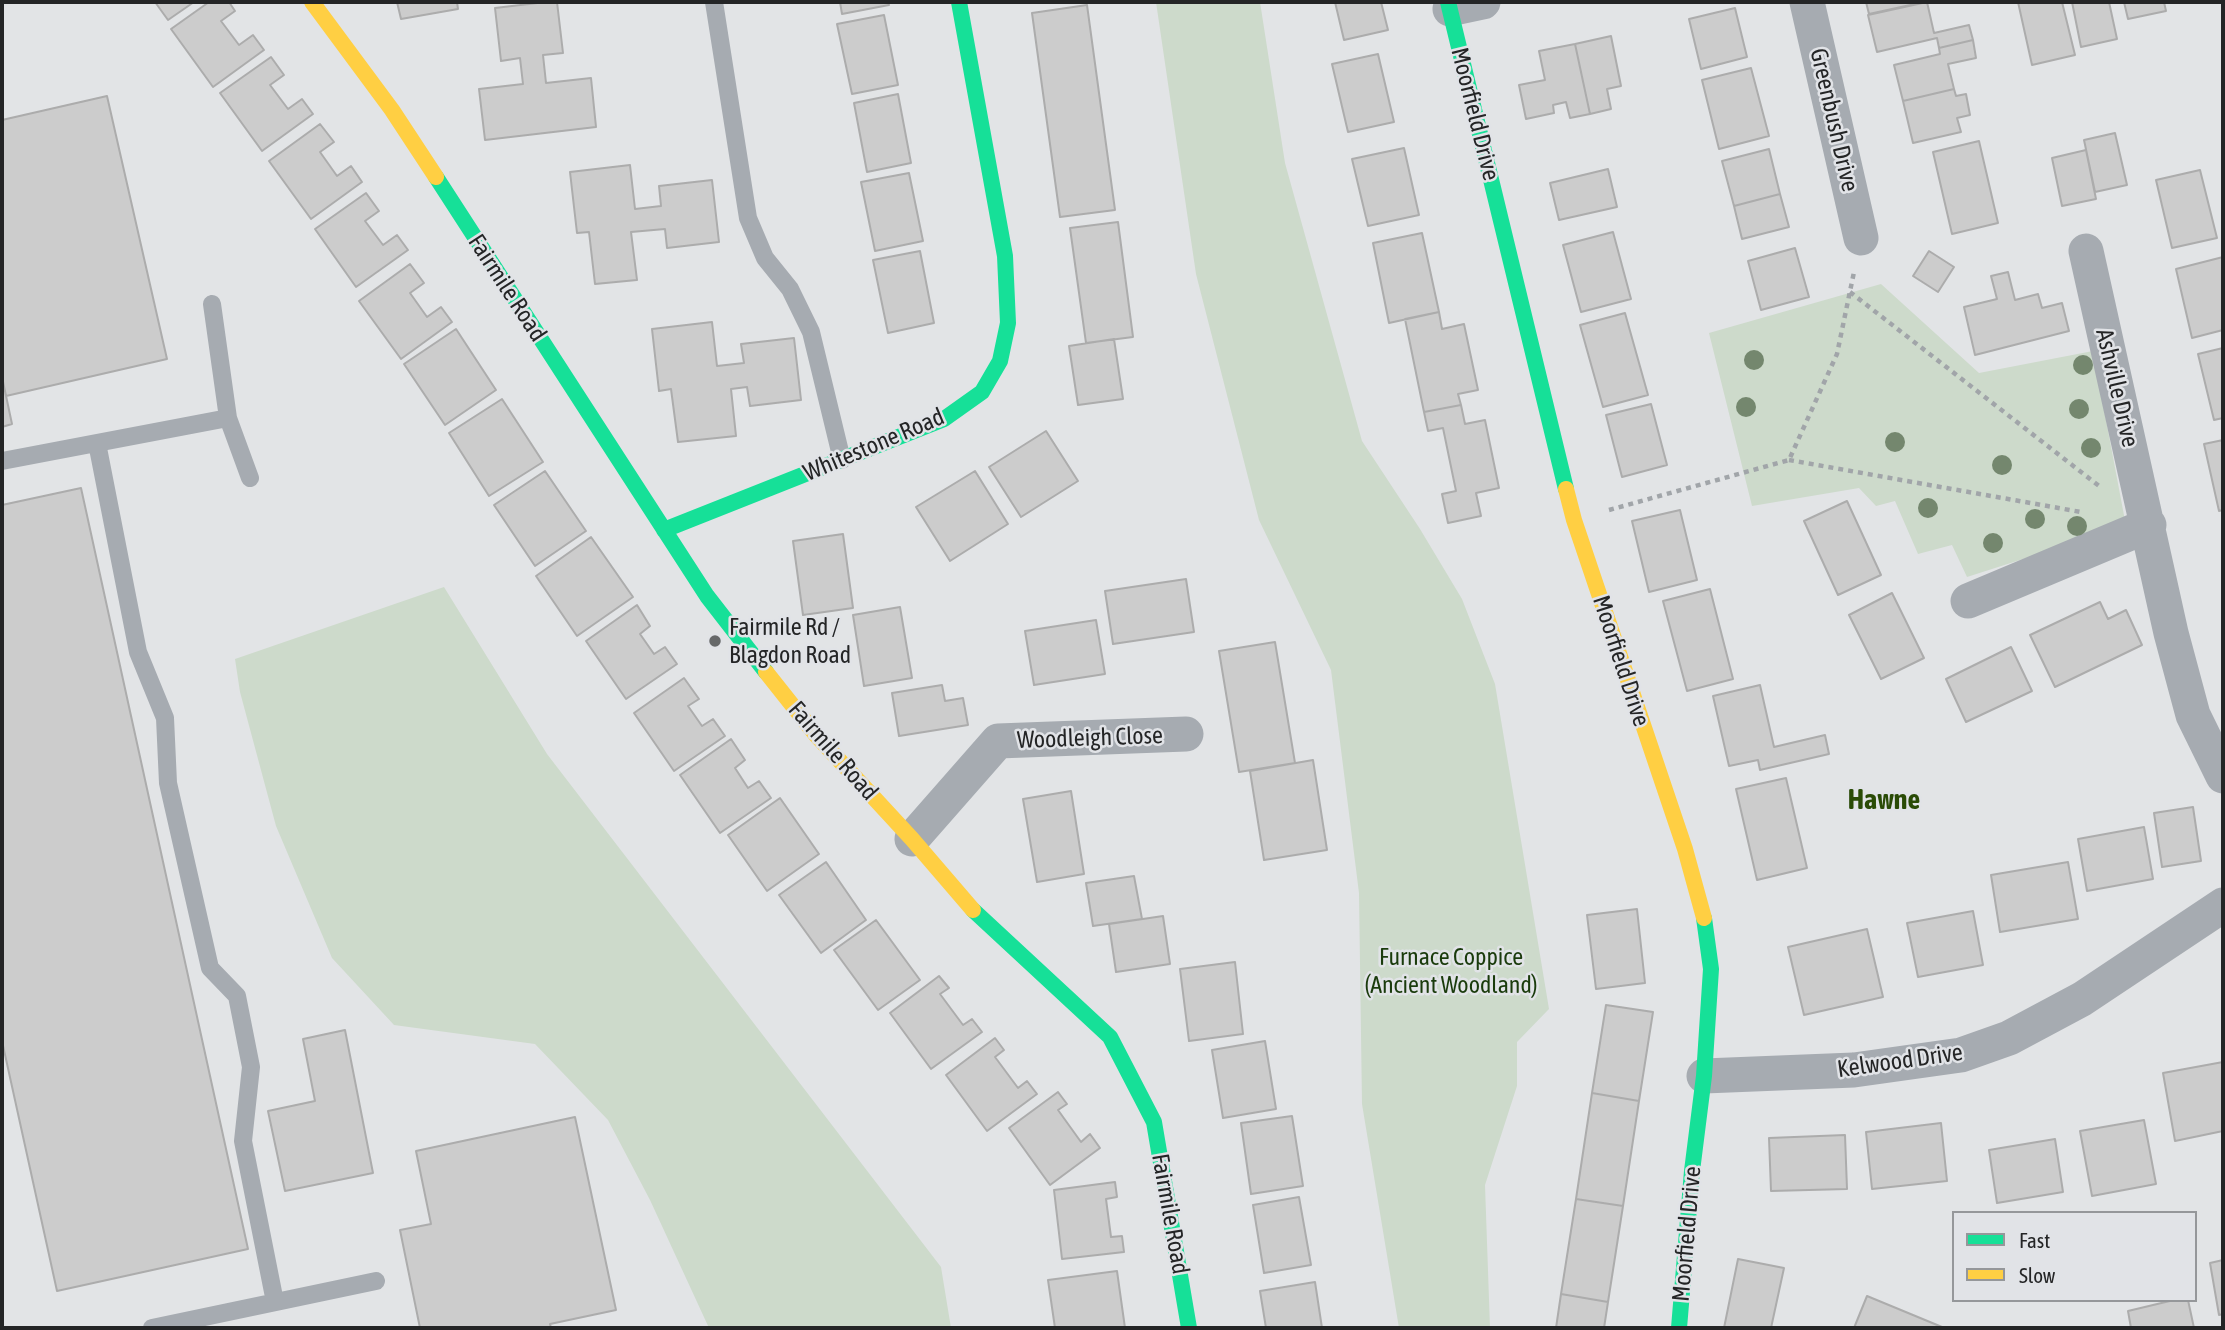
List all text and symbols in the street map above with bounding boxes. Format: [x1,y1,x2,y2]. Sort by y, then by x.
street label: Moorfield Drive [1445,45,1505,183]
street label: Greenbush Drive [1804,46,1864,194]
street label: Fairmile Road [462,229,552,347]
street label: Ashville Drive [2089,326,2145,450]
street label: Whitestone Road [799,402,949,488]
street label: Moorfield Drive [1586,592,1656,730]
place label: Fairmile Rd / Blagdon Road [729,613,851,669]
marker: Fairmile Rd / Blagdon Road [707,633,723,649]
street label: Fairmile Road [782,696,884,806]
street label: Woodleigh Close [1017,721,1163,755]
district label: Hawne [1848,783,1920,817]
park label: Furnace Coppice (Ancient Woodland) [1364,943,1538,999]
street label: Kelwood Drive [1836,1038,1964,1084]
street label: Fairmile Road [1145,1151,1195,1277]
street label: Moorfield Drive [1667,1165,1707,1303]
legend [1952,1211,2197,1302]
text: Fast [2019,1228,2050,1252]
text: Slow [2019,1263,2055,1287]

